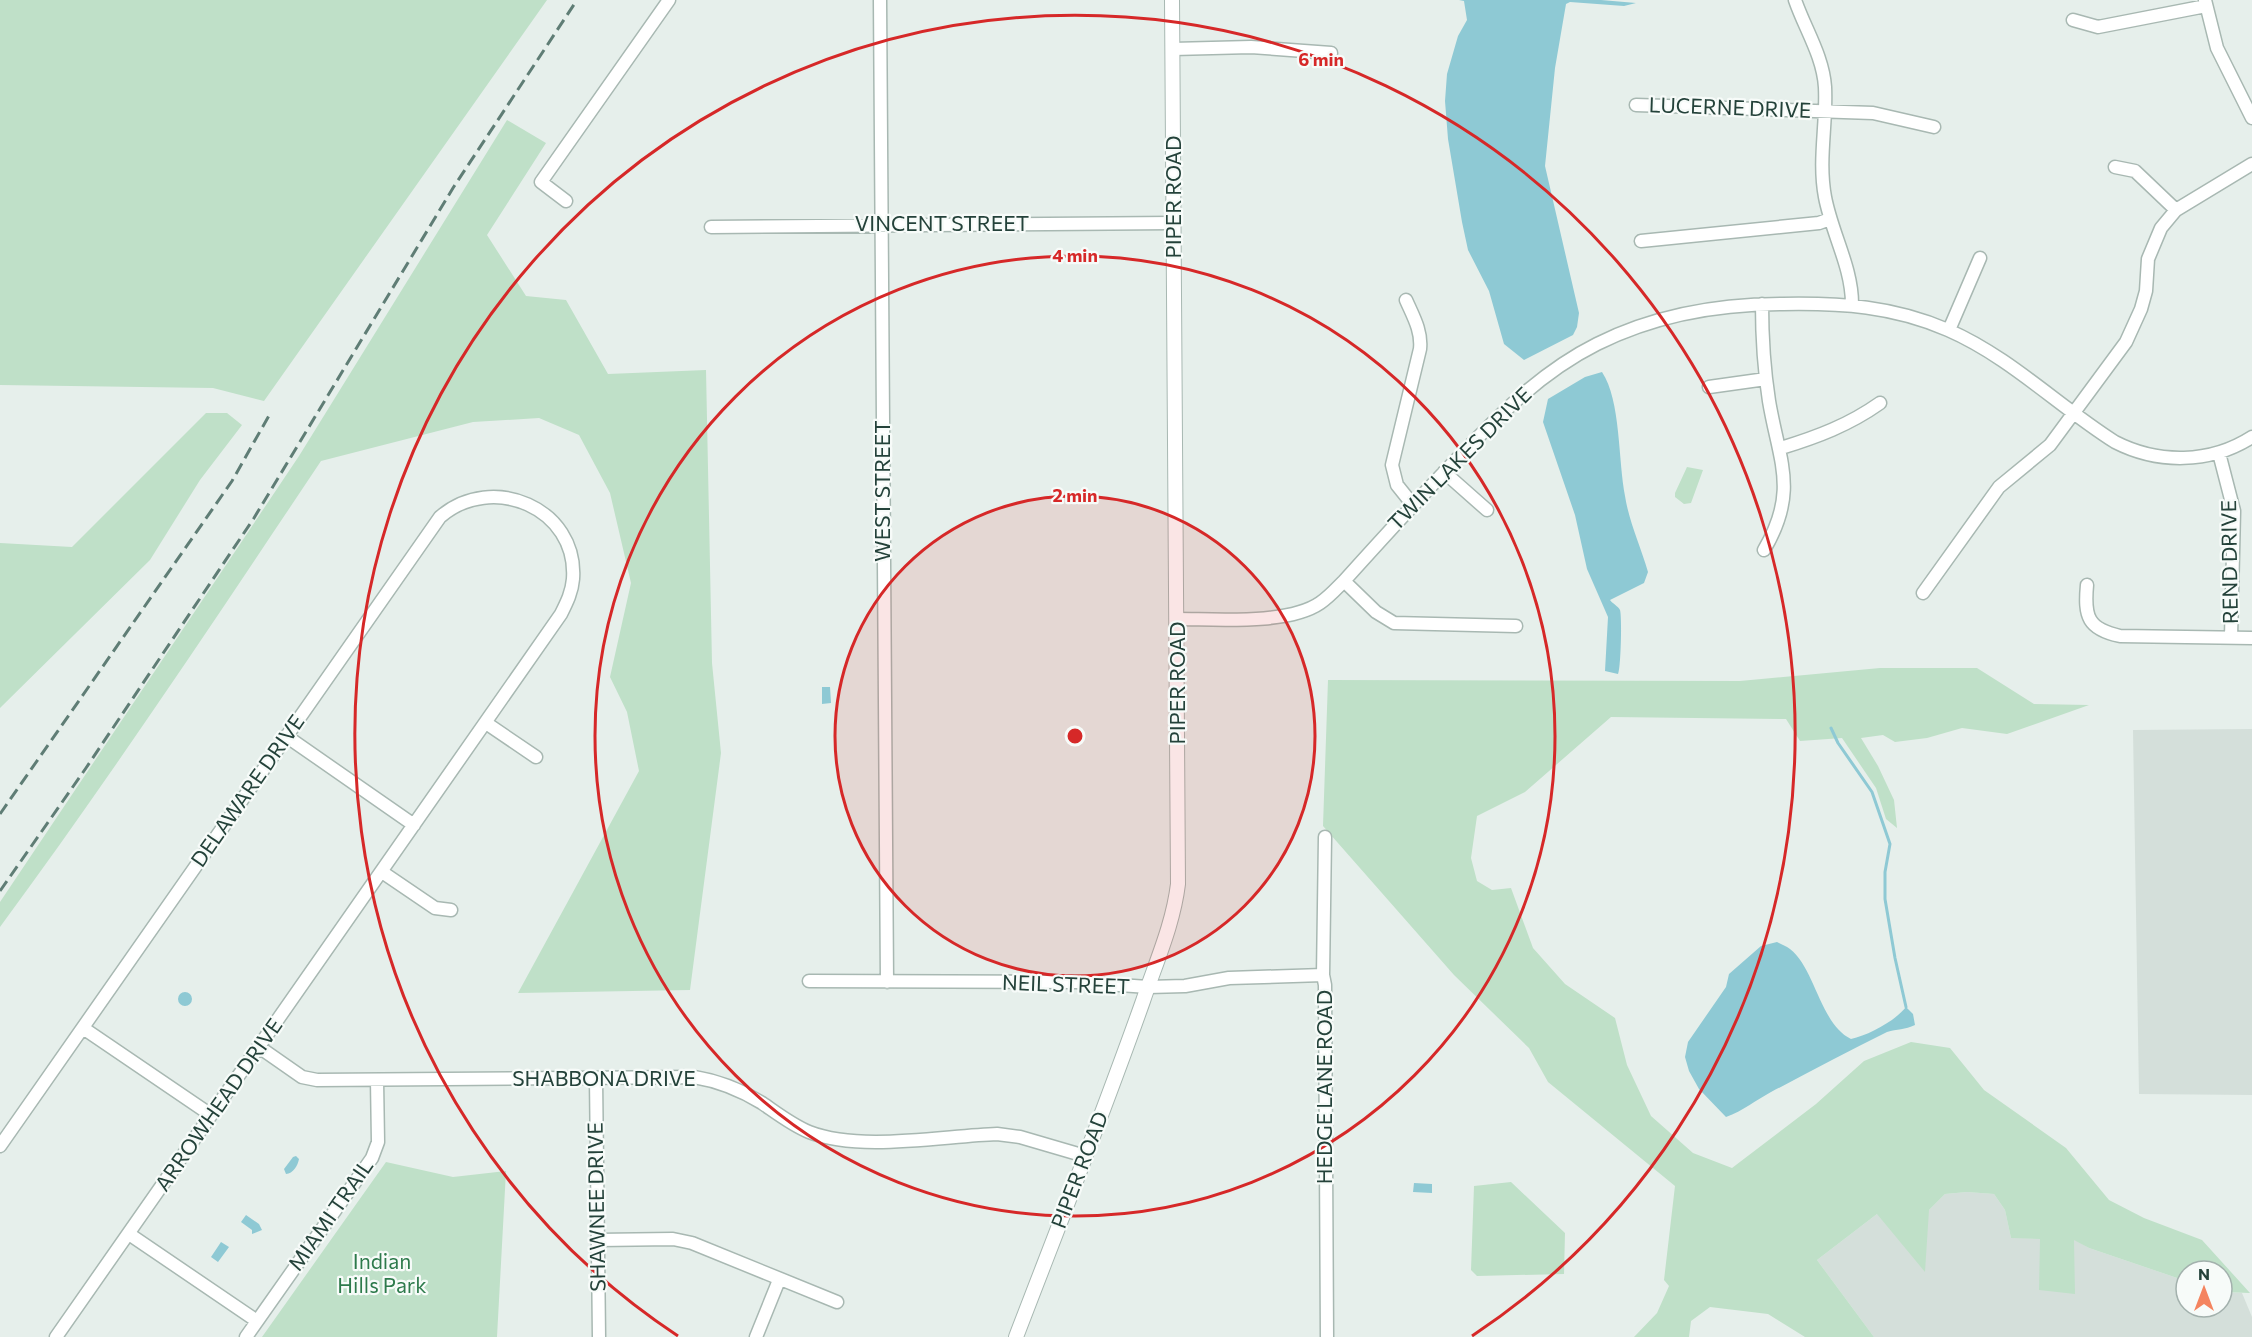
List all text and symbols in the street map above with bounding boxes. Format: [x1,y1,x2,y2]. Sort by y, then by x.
text: 6 min [1298,48,1344,70]
street label: LUCERNE DRIVE [1648,91,1812,122]
street label: PIPER ROAD [1160,135,1185,259]
street label: VINCENT STREET [855,210,1029,235]
text: 4 min [1052,244,1098,266]
street label: TWIN LAKES DRIVE [1382,381,1536,535]
street label: WEST STREET [869,420,894,562]
text: 2 min [1053,484,1097,506]
street label: REND DRIVE [2215,500,2242,624]
street label: PIPER ROAD [1164,621,1189,745]
street label: DELAWARE DRIVE [185,709,309,871]
centre of rings [1065,726,1085,746]
street label: NEIL STREET [1002,969,1131,998]
street label: HEDGE LANE ROAD [1311,990,1336,1184]
street label: ARROWHEAD DRIVE [149,1013,287,1195]
street label: SHABBONA DRIVE [512,1065,696,1090]
street label: PIPER ROAD [1045,1108,1112,1231]
street label: SHAWNEE DRIVE [582,1122,609,1292]
street label: MIAMI TRAIL [282,1154,377,1275]
park label: Indian Hills Park [337,1248,427,1297]
north arrow [2174,1259,2234,1319]
text: N [2198,1264,2210,1283]

